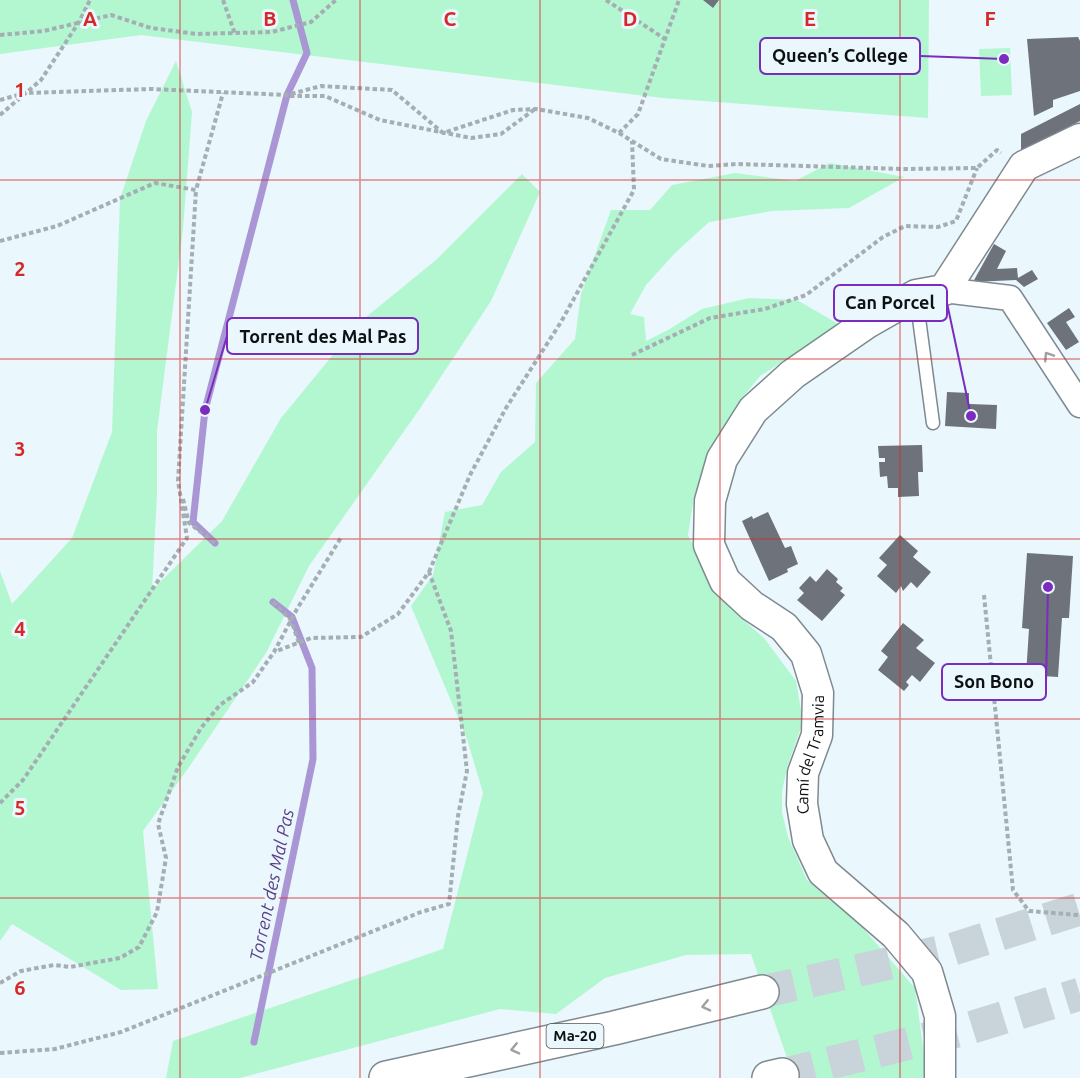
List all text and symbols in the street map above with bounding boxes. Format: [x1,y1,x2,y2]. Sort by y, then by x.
text: A [83,7,97,30]
text: B [263,7,277,30]
text: C [444,7,457,30]
text: D [623,7,637,30]
text: E [804,7,816,30]
text: F [984,7,996,30]
callout: Queen’s College [760,38,920,74]
text: Queen’s College [772,45,908,65]
text: 1 [14,78,26,101]
text: 2 [14,257,26,280]
callout: Can Porcel [834,285,947,321]
text: Can Porcel [845,292,935,312]
callout: Torrent des Mal Pas [227,318,418,354]
text: Torrent des Mal Pas [240,326,406,346]
one-way arrow [1044,352,1055,363]
text: 3 [14,437,26,460]
text: 4 [14,617,26,640]
callout: Son Bono [942,664,1046,700]
text: Son Bono [954,671,1034,691]
street label: Camí del Tramvia [793,695,827,816]
text: 5 [14,796,26,819]
water label: Torrent des Mal Pas [245,806,297,963]
text: 6 [14,976,26,999]
one-way arrow [701,999,711,1012]
road number: Ma-20 [546,1024,604,1048]
one-way arrow [511,1042,521,1055]

